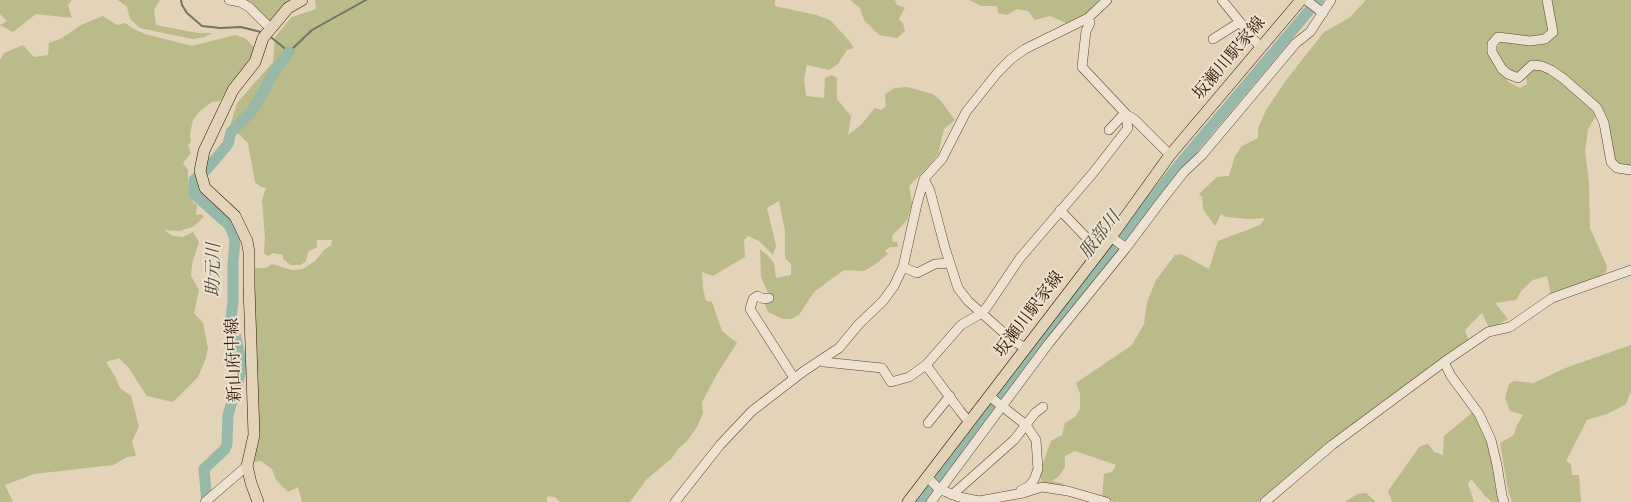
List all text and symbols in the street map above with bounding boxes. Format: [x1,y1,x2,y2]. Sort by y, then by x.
street label: 坂瀬川駅家線 [1189,13,1271,105]
water label: 服部川 [1076,208,1126,264]
water label: 助元川 [204,243,226,297]
street label: 坂瀬川駅家線 [991,268,1069,362]
street label: 新山府中線 [223,317,247,403]

